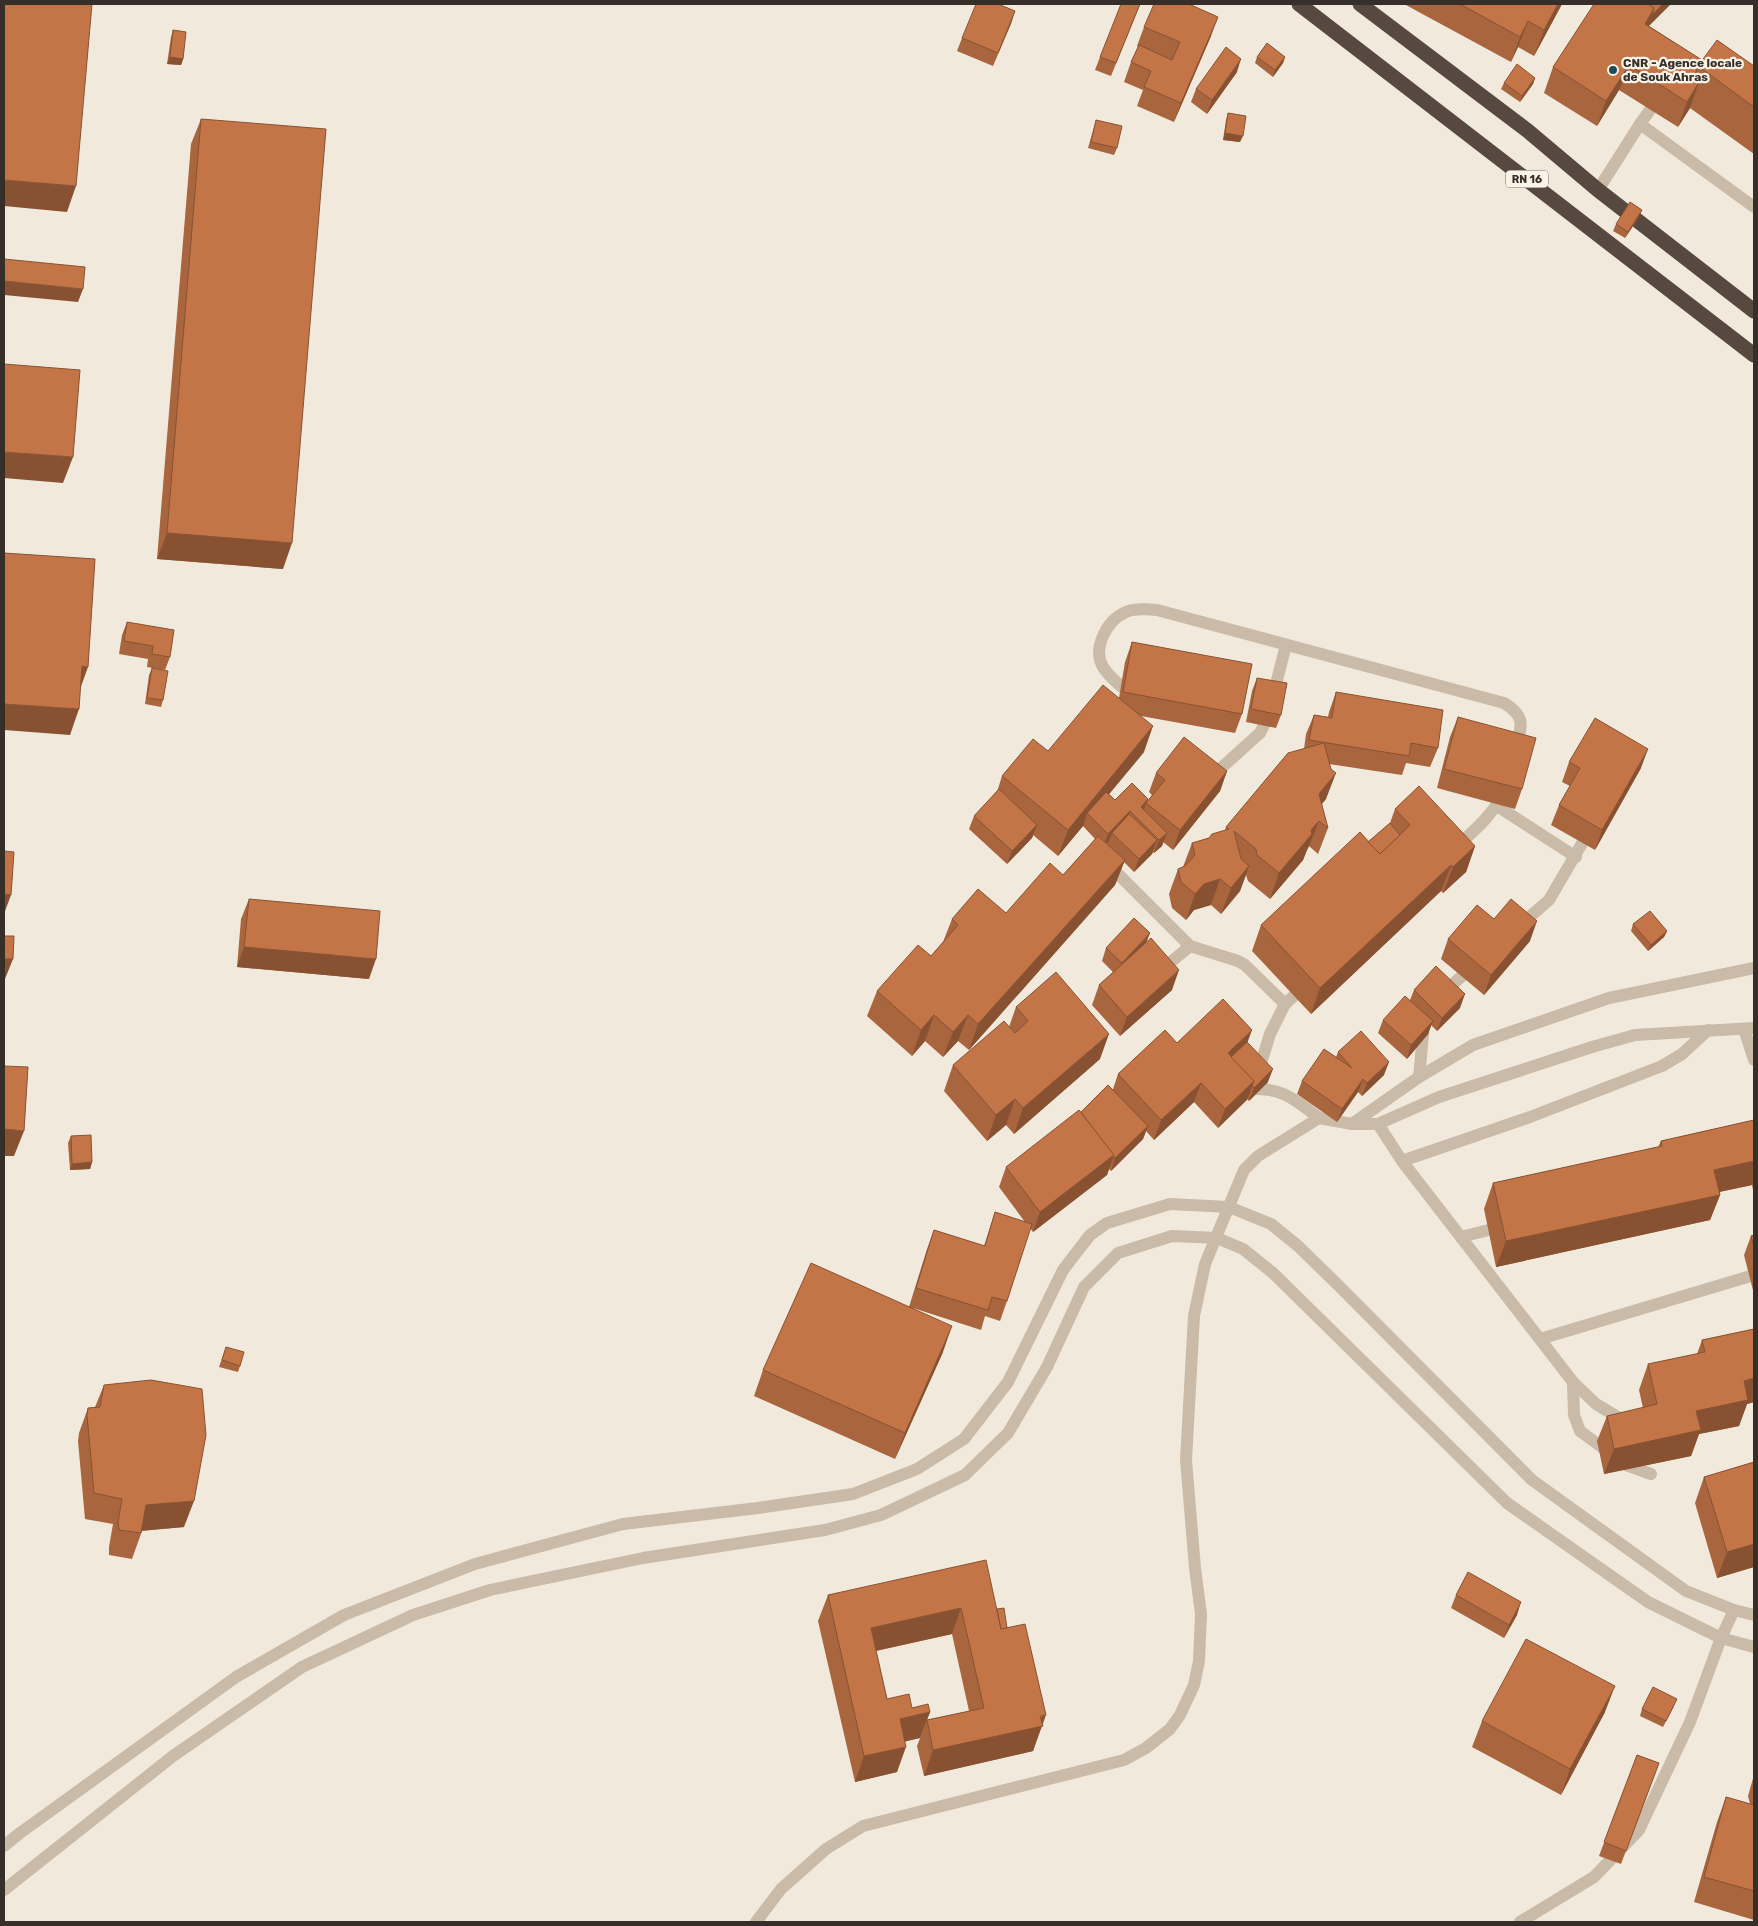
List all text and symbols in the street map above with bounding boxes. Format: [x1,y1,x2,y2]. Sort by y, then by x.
place label: CNR - Agence locale de Souk Ahras [1623,56,1742,84]
marker: CNR - Agence locale de Souk Ahras [1607,64,1619,76]
road number: RN 16 [1506,170,1548,188]

